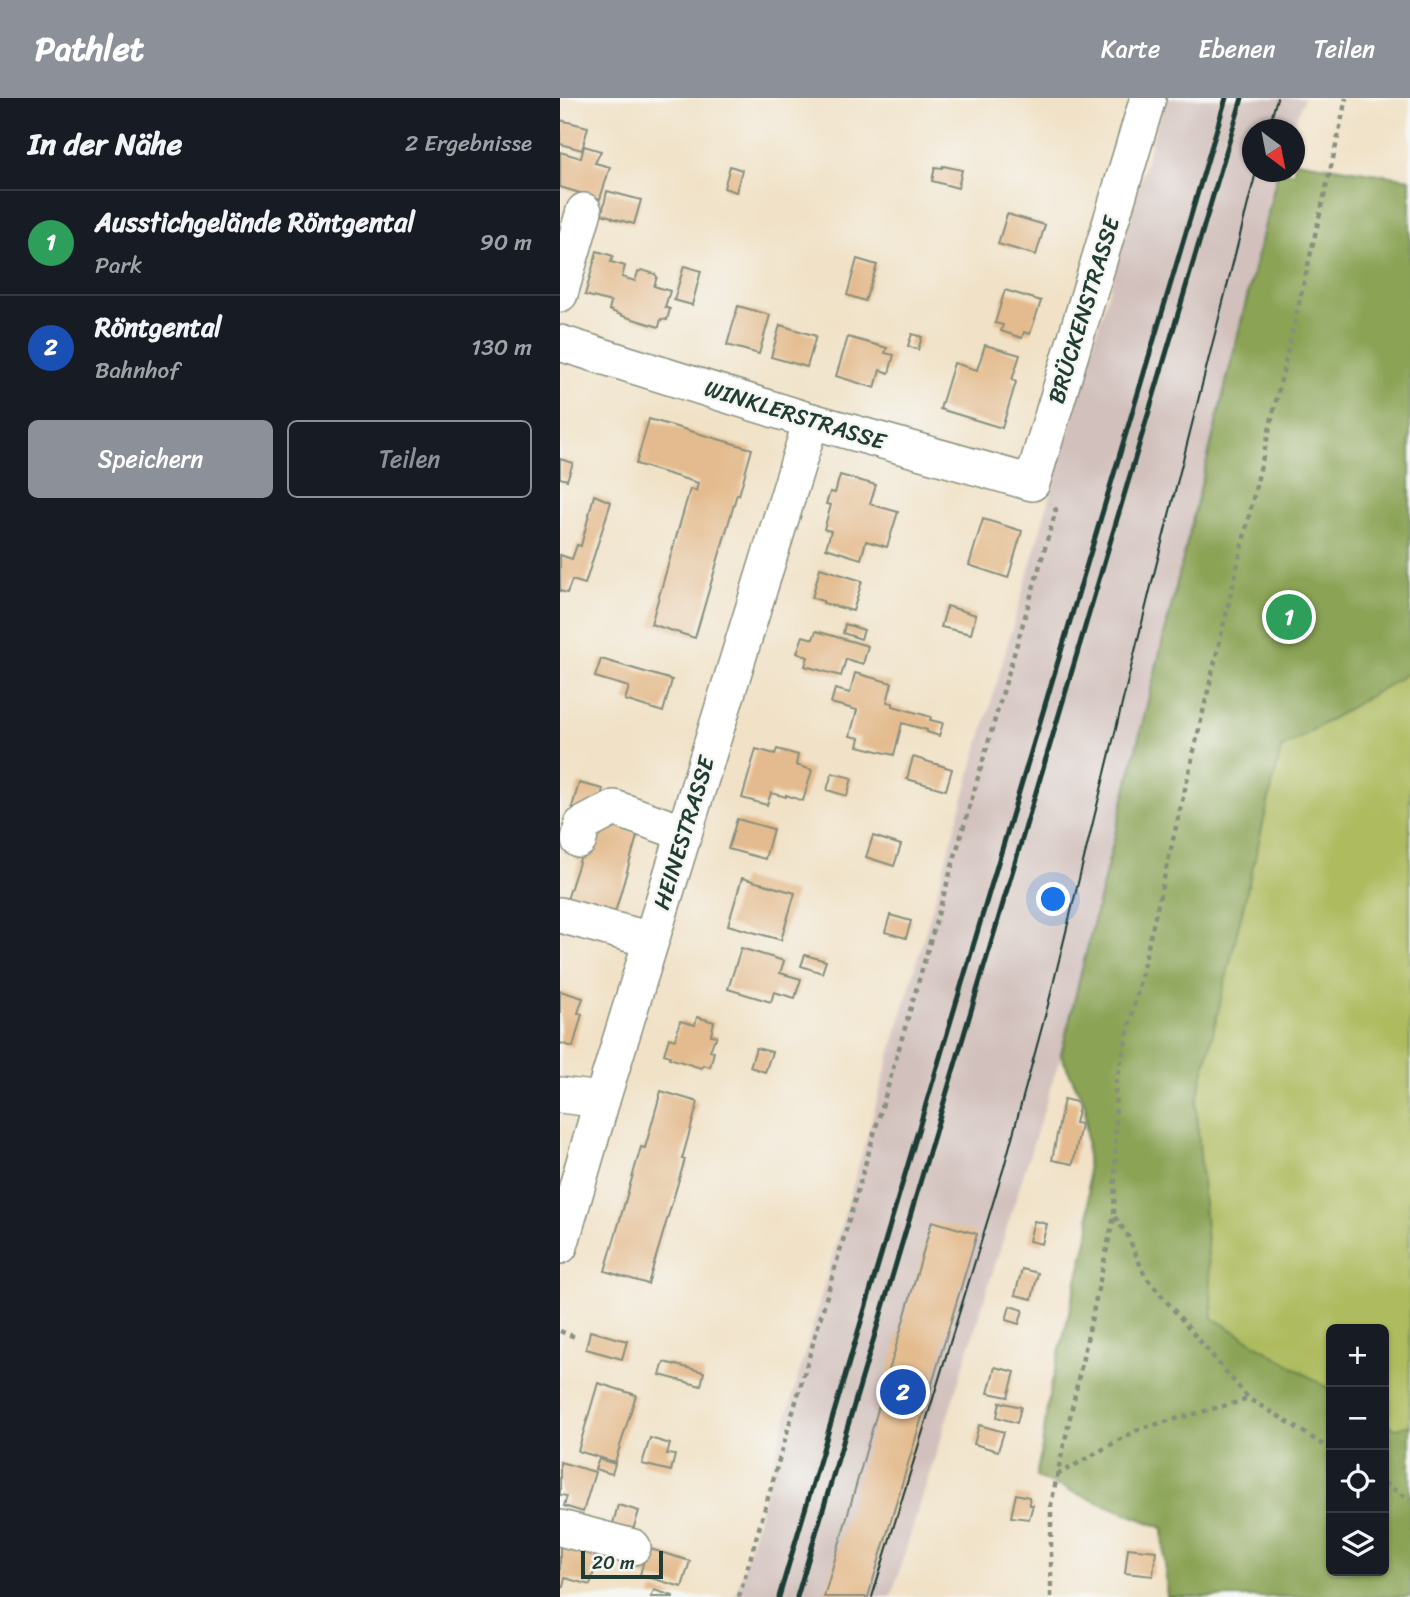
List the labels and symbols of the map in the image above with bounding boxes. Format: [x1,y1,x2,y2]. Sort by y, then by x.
north arrow [1242,119,1305,182]
street label: BRÜCKENSTRASSE [1036,210,1132,409]
street label: WINKLERSTRASSE [699,368,892,462]
pin: 1 [1266,591,1312,643]
street label: HEINESTRASSE [641,750,727,915]
your location [1036,882,1070,916]
pin: 2 [880,1366,926,1418]
scale bar [581,1548,663,1580]

